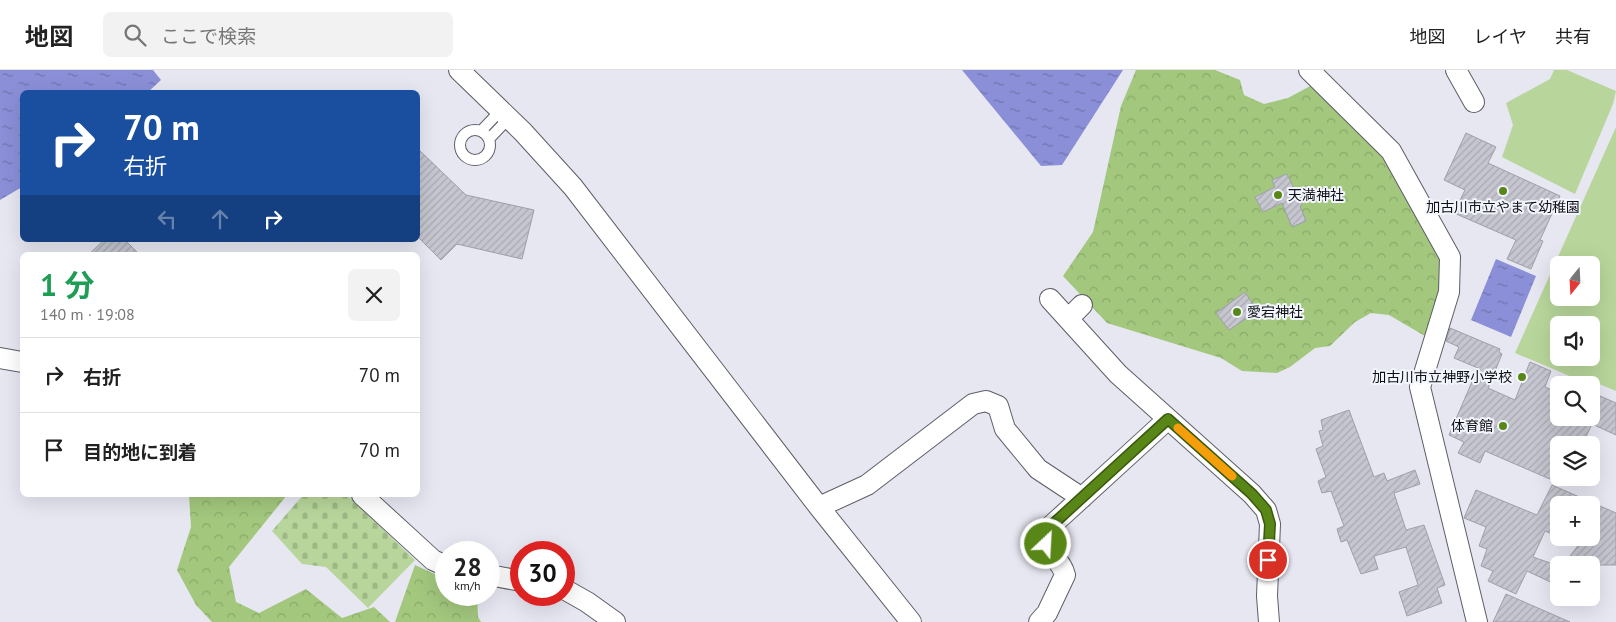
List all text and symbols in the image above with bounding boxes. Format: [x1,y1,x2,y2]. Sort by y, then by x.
search box [103,12,453,57]
text: 地図 [25,21,73,52]
icon: search [121,21,149,49]
text: ここで検索 [161,24,256,48]
text: 地図 [1410,25,1446,48]
text: レイヤ [1474,25,1527,48]
text: 共有 [1555,25,1591,48]
text: 70 m [123,104,200,150]
icon: right [40,110,105,175]
text: 右折 [123,152,167,180]
marker: 加古川市立やまて幼稚園 [1497,185,1509,197]
place label: 天満神社 [1288,186,1344,204]
marker: 天満神社 [1272,189,1284,201]
place label: 加古川市立やまて幼稚園 [1426,198,1580,216]
icon: left [153,205,181,233]
icon: ahead [206,205,234,233]
icon: right [259,205,287,233]
north arrow [1550,256,1600,306]
map controls [1550,256,1600,606]
text: 1 分 [40,265,95,304]
button: close [348,269,400,321]
place label: 愛宕神社 [1247,303,1303,321]
text: 140 m · 19:08 [40,304,135,324]
marker: 愛宕神社 [1231,306,1243,318]
button: sound [1550,316,1600,366]
icon: right [40,361,68,389]
text: 70 m [359,363,400,387]
text: 右折 [83,365,121,389]
place label: 加古川市立神野小学校 [1372,368,1512,386]
marker: 加古川市立神野小学校 [1516,371,1528,383]
button: search [1550,376,1600,426]
place label: 体育館 [1451,417,1493,435]
marker: 体育館 [1497,420,1509,432]
icon: arrive [40,436,68,464]
button: layers [1550,436,1600,486]
text: 70 m [359,438,400,462]
text: 目的地に到着 [83,440,197,464]
button: + [1550,496,1600,546]
position arrow [1019,517,1071,569]
pin [1247,539,1289,581]
speed limit sign: 30 [510,541,575,606]
icon: arrive [1254,546,1282,574]
text: 28 [453,551,482,583]
button: − [1550,556,1600,606]
text: km/h [454,578,481,593]

